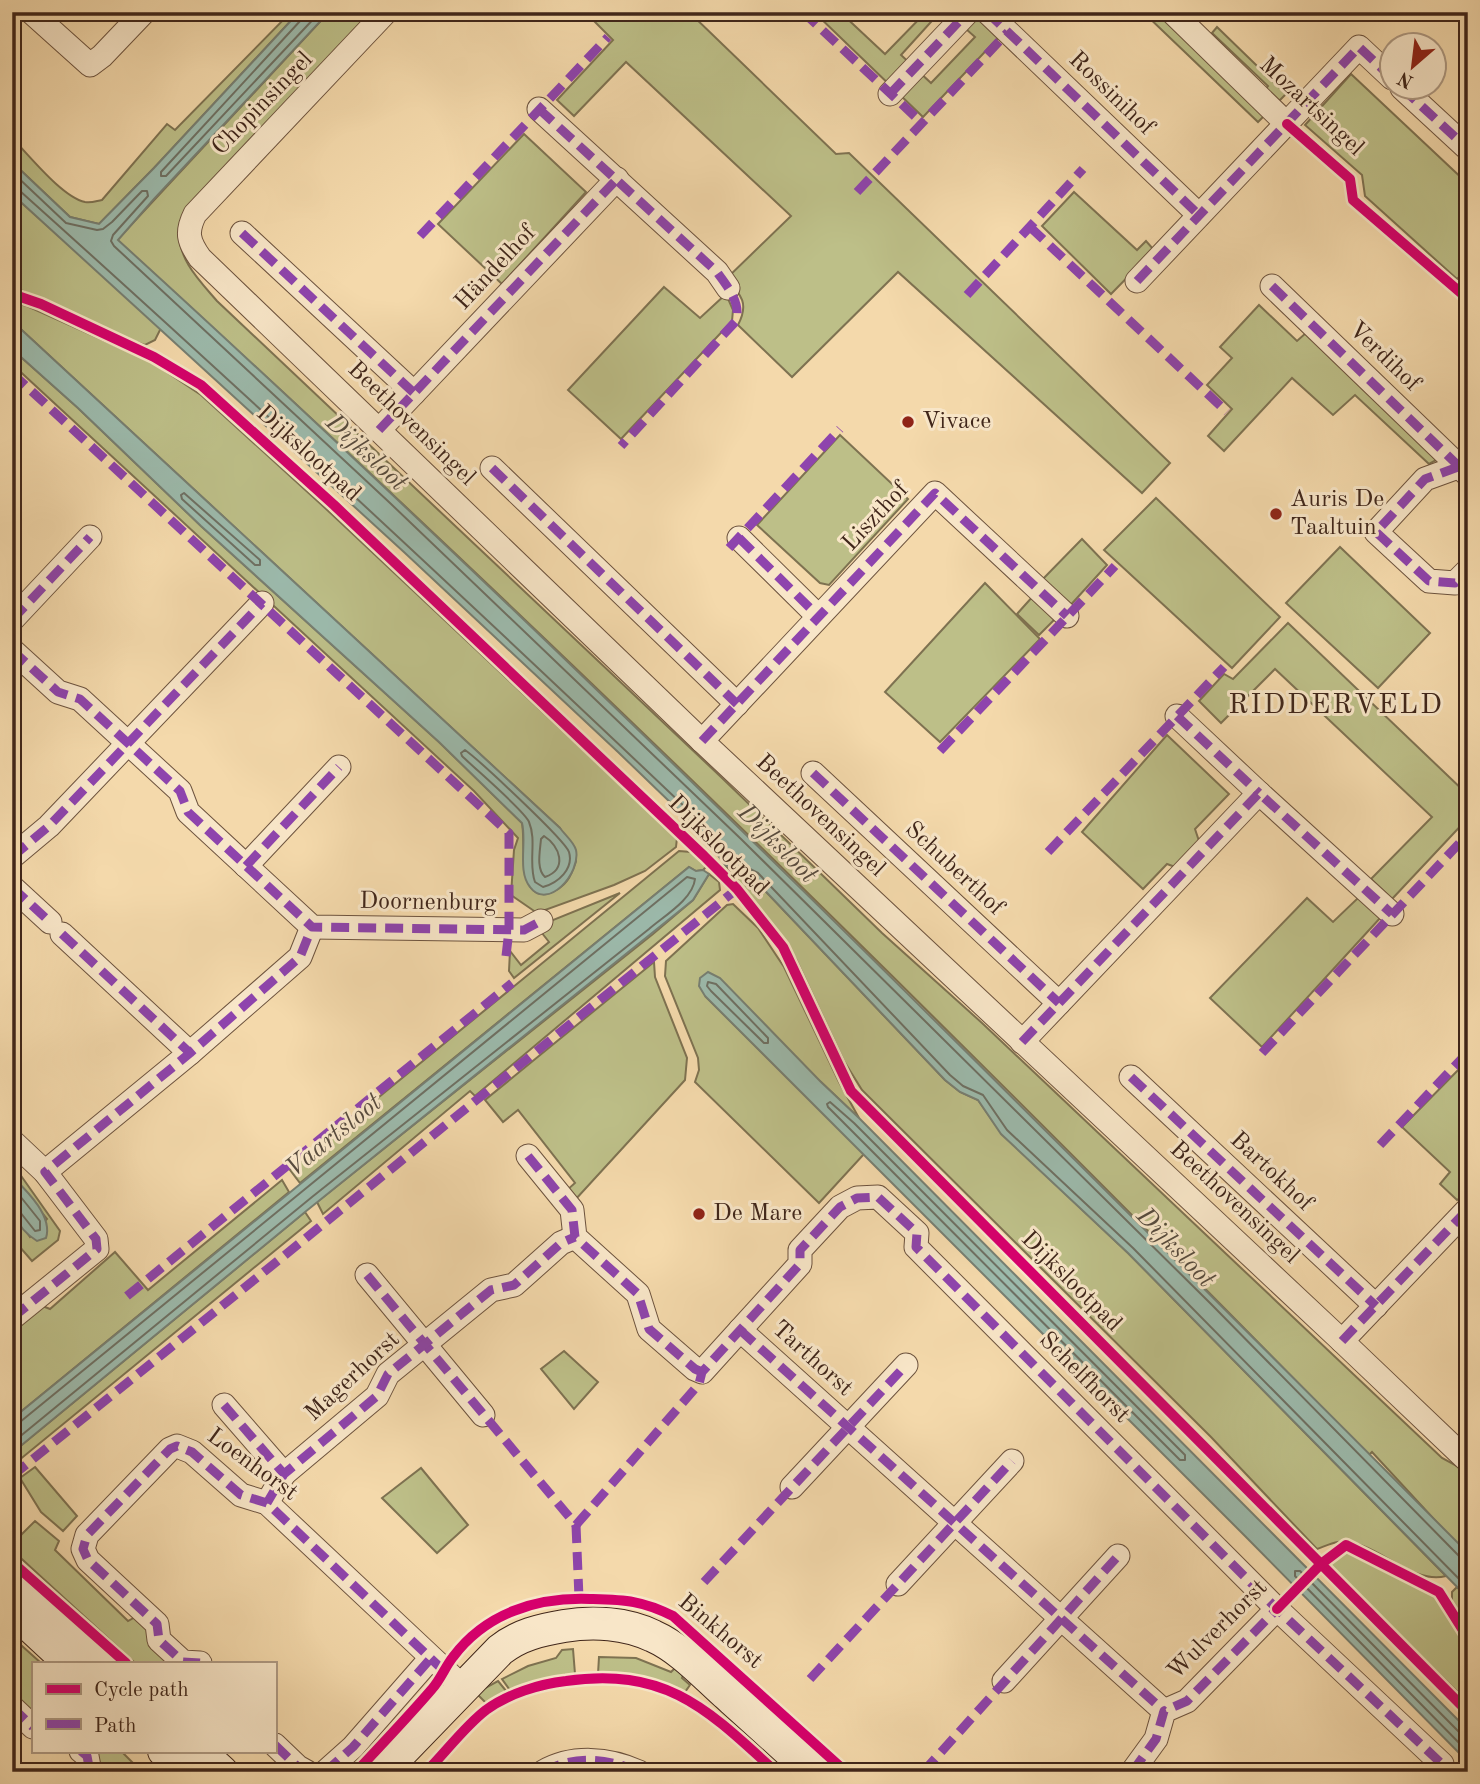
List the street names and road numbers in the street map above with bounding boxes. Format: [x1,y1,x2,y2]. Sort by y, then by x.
street label: Chopinsingel [208,48,318,160]
street label: Rossinihof [1064,48,1159,141]
street label: Mozartsingel [1254,53,1368,161]
street label: Händelhof [451,220,542,315]
street label: Verdihof [1344,317,1425,397]
street label: Beethovensingel [343,357,479,491]
street label: Dijkslootpad [251,401,365,507]
street label: Liszthof [838,477,914,556]
street label: Beethovensingel [751,750,889,882]
street label: Dijkslootpad [663,791,773,901]
street label: Schuberthof [900,817,1009,921]
street label: Doornenburg [359,890,497,916]
street label: Bartokhof [1225,1128,1318,1217]
street label: Beethovensingel [1165,1137,1303,1269]
street label: Dijkslootpad [1016,1227,1126,1337]
street label: Tarthorst [767,1317,857,1401]
street label: Magerhorst [301,1327,405,1427]
street label: Schelfhorst [1034,1328,1134,1428]
street label: Loenhorst [202,1424,302,1506]
street label: Wulverhorst [1164,1576,1272,1684]
street label: Binkhorst [673,1590,767,1674]

